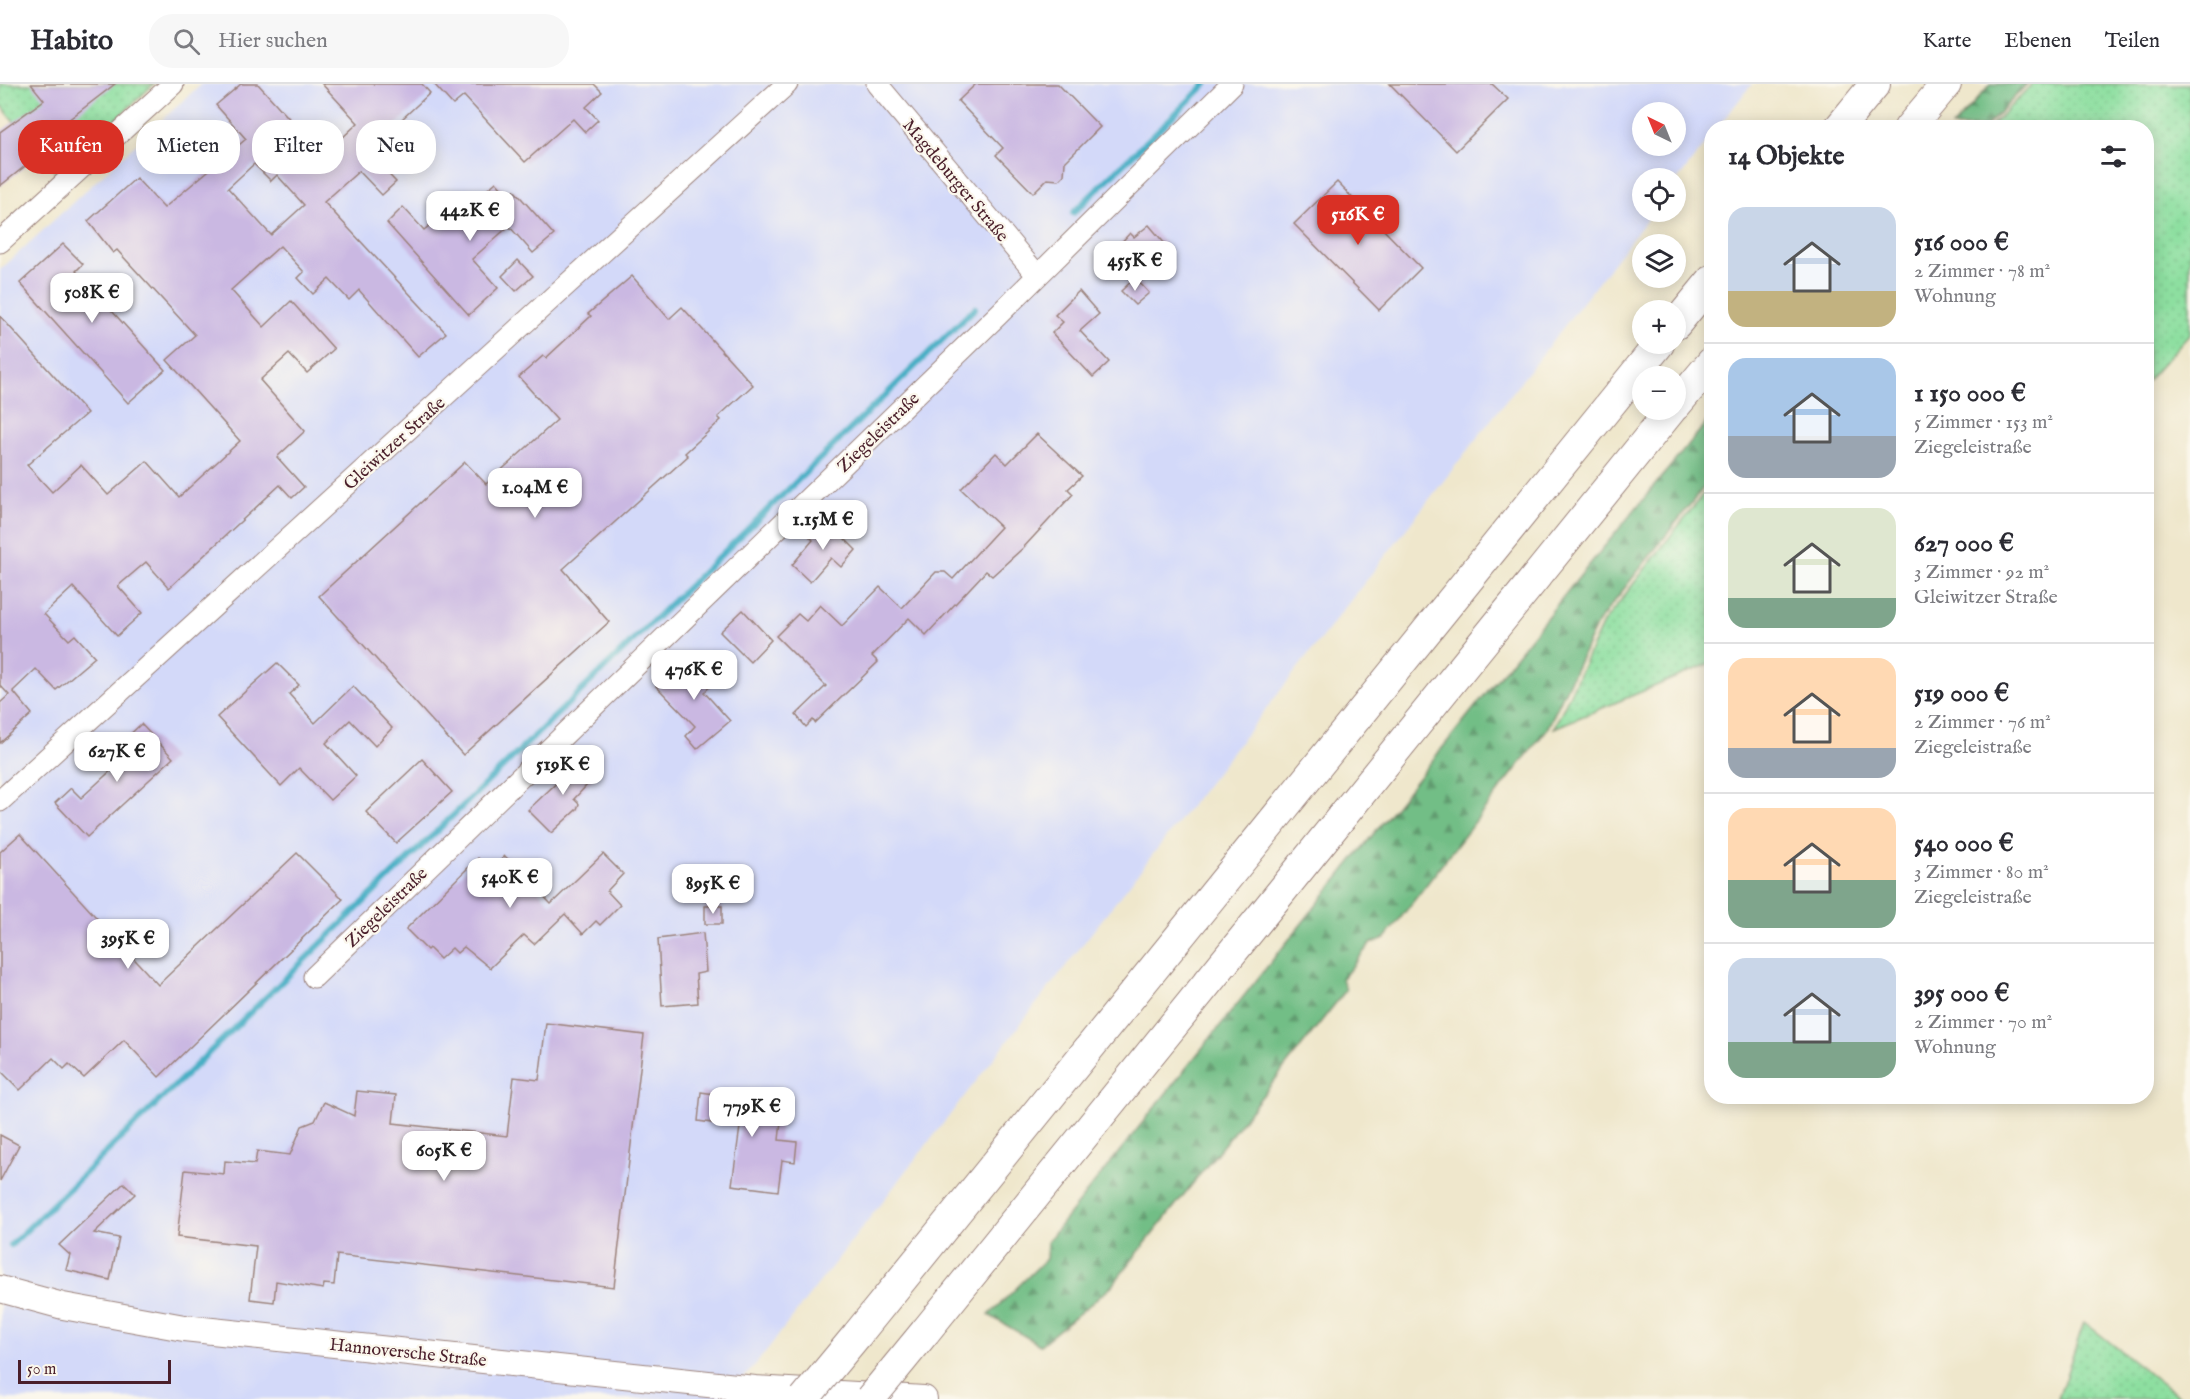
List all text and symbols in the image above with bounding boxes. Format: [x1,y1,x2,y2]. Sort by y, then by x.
search box [149,14,569,68]
text: Habito [30,24,113,59]
icon: search [170,25,203,58]
text: Hier suchen [218,27,328,55]
text: Karte [1923,28,1971,55]
text: Ebenen [2004,28,2072,55]
text: Teilen [2105,28,2160,55]
north arrow [1632,102,1686,156]
map controls [1632,102,1686,420]
street label: Magdeburger Straße [897,115,1013,247]
chip: Kaufen [18,120,124,174]
chip: Mieten [136,120,240,174]
chip: Filter [252,120,344,174]
chip: Neu [356,120,436,174]
text: 14 Objekte [1728,140,1844,173]
icon: filters [2097,140,2130,173]
button: locate [1632,168,1686,222]
pin: 442K € [421,191,519,242]
pin: 516K € [1309,195,1407,246]
text: 442K € [440,198,500,223]
text: 516K € [1331,202,1385,227]
text: 516 000 € [1914,226,2009,259]
icon: home [1776,231,1848,303]
button: layers [1632,234,1686,288]
pin: 455K € [1086,241,1184,292]
text: 455K € [1108,248,1162,273]
text: 2 Zimmer · 78 m² [1914,259,2050,284]
pin: 508K € [43,273,141,324]
text: 508K € [64,280,120,305]
text: Wohnung [1914,284,1996,309]
button: + [1632,300,1686,354]
button: − [1632,366,1686,420]
text: 1 150 000 € [1914,377,2026,410]
icon: home [1776,382,1848,454]
street label: Ziegeleistraße [833,388,925,478]
street label: Gleiwitzer Straße [339,392,451,496]
text: 5 Zimmer · 153 m² [1914,410,2053,435]
text: Ziegeleistraße [1914,435,2032,460]
pin: 1.04M € [480,468,590,519]
text: 1.04M € [502,475,568,500]
pin: 1.15M € [768,500,878,551]
text: 1.15M € [792,507,854,532]
text: 627 000 € [1914,527,2014,560]
icon: home [1776,532,1848,604]
text: 3 Zimmer · 92 m² [1914,560,2049,585]
text: Gleiwitzer Straße [1914,585,2058,610]
pin: 476K € [645,650,743,701]
text: 476K € [665,657,723,682]
text: 519 000 € [1914,677,2009,710]
icon: home [1776,682,1848,754]
text: 2 Zimmer · 76 m² [1914,710,2051,735]
pin: 627K € [68,732,166,783]
text: Ziegeleistraße [1914,735,2032,760]
text: 627K € [88,739,146,764]
pin: 519K € [514,745,612,796]
text: 519K € [536,752,590,777]
text: 540 000 € [1914,827,2014,860]
icon: home [1776,832,1848,904]
pin: 540K € [461,858,559,909]
text: 3 Zimmer · 80 m² [1914,860,2049,885]
street label: Ziegeleistraße [341,863,433,953]
pin: 895K € [664,864,762,915]
text: 540K € [481,865,539,890]
text: 895K € [686,871,740,896]
text: Ziegeleistraße [1914,885,2032,910]
pin: 395K € [79,919,177,970]
text: 395K € [101,926,155,951]
text: 395 000 € [1914,977,2009,1010]
icon: home [1776,982,1848,1054]
text: 2 Zimmer · 70 m² [1914,1010,2052,1035]
text: Wohnung [1914,1035,1996,1060]
pin: 779K € [703,1087,801,1138]
text: 779K € [723,1094,781,1119]
pin: 605K € [395,1131,493,1182]
text: 605K € [416,1138,472,1163]
street label: Hannoversche Straße [328,1334,488,1373]
scale bar [18,1357,171,1384]
text: 50 m [27,1360,56,1380]

